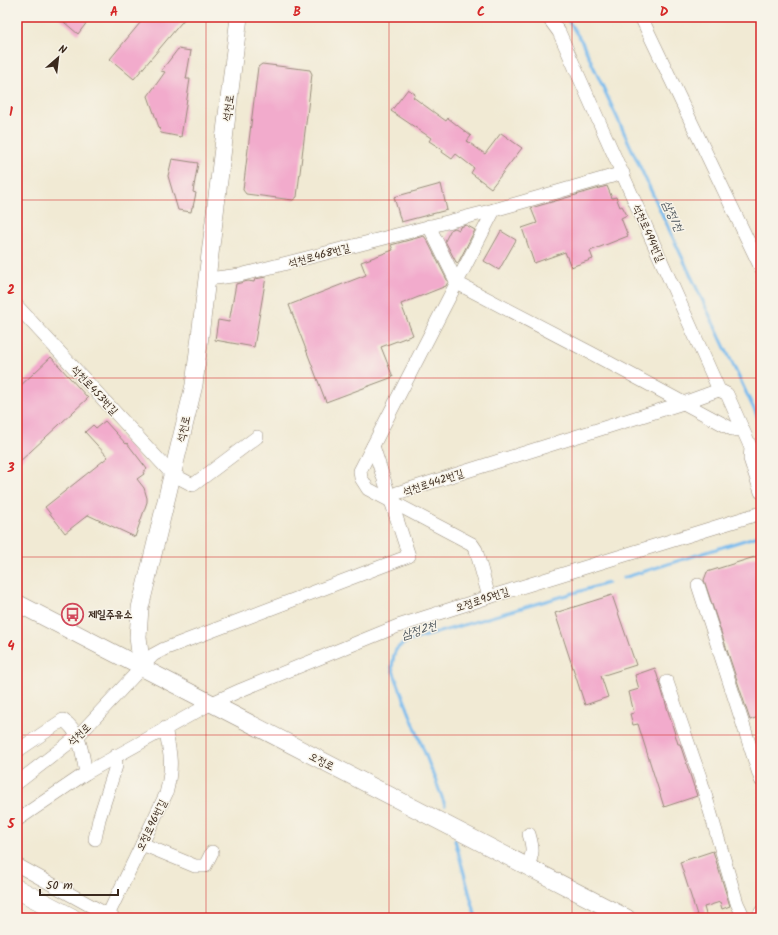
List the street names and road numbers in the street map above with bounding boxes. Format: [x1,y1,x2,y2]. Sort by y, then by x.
street label: 석천로 [218,94,240,122]
street label: 석천로494번길 [627,202,669,265]
street label: 석천로468번길 [286,239,352,273]
street label: 석천로453번길 [66,362,122,420]
street label: 석천로 [172,414,196,444]
street label: 석천로442번길 [401,465,466,501]
street label: 오정로95번길 [453,583,512,617]
street label: 석천로 [64,719,96,750]
street label: 오정로 [306,748,338,776]
street label: 오정로96번길 [132,796,172,854]

